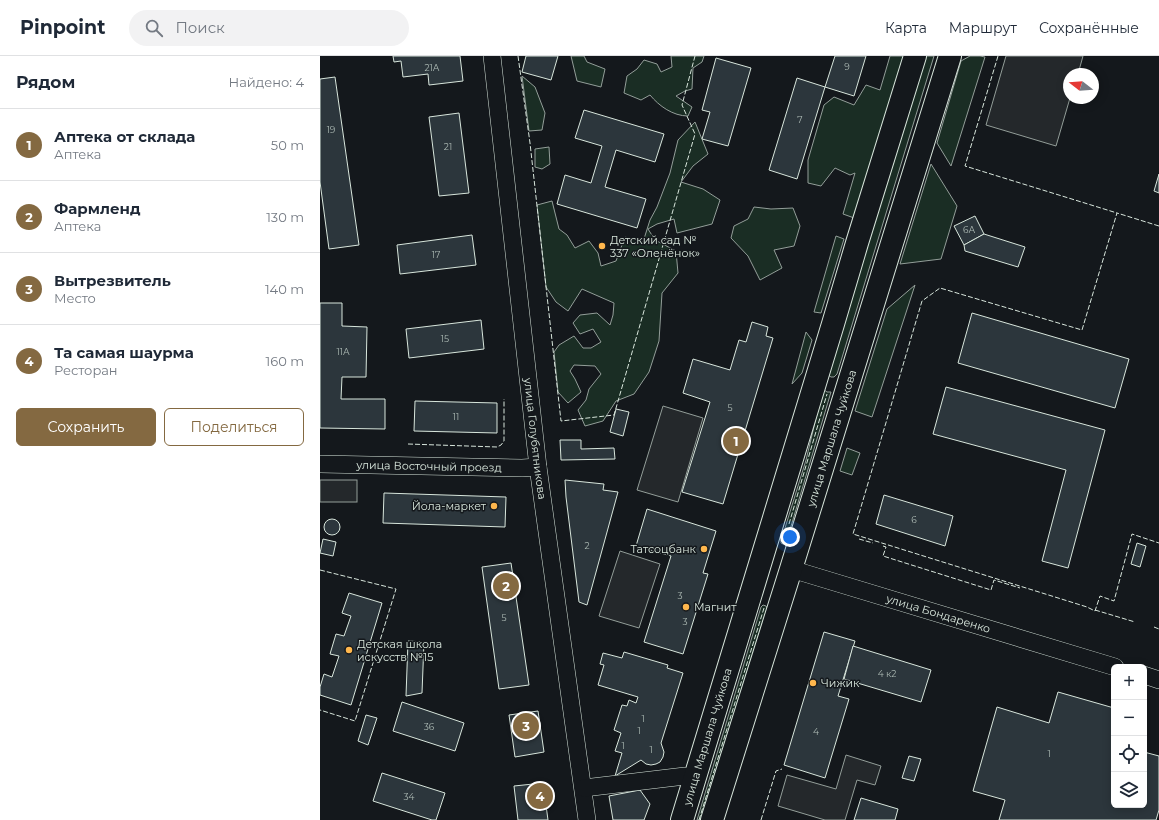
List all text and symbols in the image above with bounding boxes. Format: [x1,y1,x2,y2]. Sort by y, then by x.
search box [129,10,409,46]
text: Pinpoint [20,16,105,39]
icon: search [143,17,165,39]
text: Поиск [175,18,225,37]
text: Карта [885,19,927,37]
text: Маршрут [949,19,1017,37]
text: Сохранённые [1039,19,1139,37]
house number: 9 [844,61,850,72]
house number: 21А [424,62,440,73]
north arrow [1063,68,1099,104]
text: Рядом [16,72,75,92]
text: Найдено: 4 [229,74,304,90]
house number: 7 [797,114,803,125]
house number: 19 [327,124,336,135]
text: Аптека от склада [54,127,195,146]
text: 1 [26,137,32,153]
text: 50 m [271,137,304,153]
house number: 21 [444,141,452,152]
text: Аптека [54,146,101,162]
text: Фармленд [54,199,141,218]
text: 2 [25,209,33,225]
text: 130 m [266,209,304,225]
text: Аптека [54,218,101,234]
house number: 6А [963,224,975,235]
place label: Детский сад № 337 «Оленёнок» [610,233,700,260]
marker: Детский сад № 337 «Оленёнок» [597,241,607,251]
house number: 17 [432,249,440,260]
text: Вытрезвитель [54,271,171,290]
text: 3 [25,281,33,297]
text: 140 m [265,281,304,297]
text: Место [54,290,96,306]
house number: 15 [441,333,449,344]
text: Та самая шаурма [54,343,194,362]
house number: 11А [336,346,350,357]
text: 4 [25,353,33,369]
text: 160 m [266,353,304,369]
text: Ресторан [54,362,118,378]
street label: улица Маршала Чуйкова [803,368,859,509]
street label: улица Голубятникова [521,376,549,500]
house number: 5 [727,402,733,413]
button: Сохранить [16,408,156,446]
button: Поделиться [164,408,304,446]
house number: 11 [453,411,459,422]
pin: 1 [723,426,749,456]
street label: улица Восточный проезд [355,458,502,475]
place label: Йола-маркет [412,499,487,513]
marker: Йола-маркет [489,501,499,511]
house number: 6 [911,514,917,525]
your location [780,527,800,547]
house number: 2 [584,540,590,551]
place label: Татсоцбанк [630,542,697,556]
marker: Татсоцбанк [699,544,709,554]
pin: 2 [493,571,519,601]
house number: 3 [677,590,683,601]
street label: улица Бондаренко [884,591,992,636]
place label: Магнит [694,600,737,614]
marker: Магнит [681,602,691,612]
house number: 5 [501,612,507,623]
house number: 3 [682,616,688,627]
place label: Детская школа искусств №15 [357,637,442,664]
marker: Детская школа искусств №15 [344,645,354,655]
map controls [1111,664,1147,808]
button: + [1111,664,1147,700]
street label: улица Маршала Чуйкова [680,666,735,808]
house number: 4 к2 [878,668,896,679]
place label: Чижик [821,676,860,690]
marker: Чижик [808,678,818,688]
button: − [1111,700,1147,736]
pin: 3 [513,711,539,741]
house number: 1 [641,713,645,724]
house number: 36 [424,721,435,732]
house number: 1 [637,725,641,736]
house number: 4 [813,726,819,737]
button: locate [1111,736,1147,772]
house number: 1 [621,740,625,751]
house number: 1 [649,744,653,755]
house number: 1 [1047,748,1051,759]
button: layers [1111,772,1147,808]
pin: 4 [527,781,553,811]
house number: 34 [403,791,415,802]

